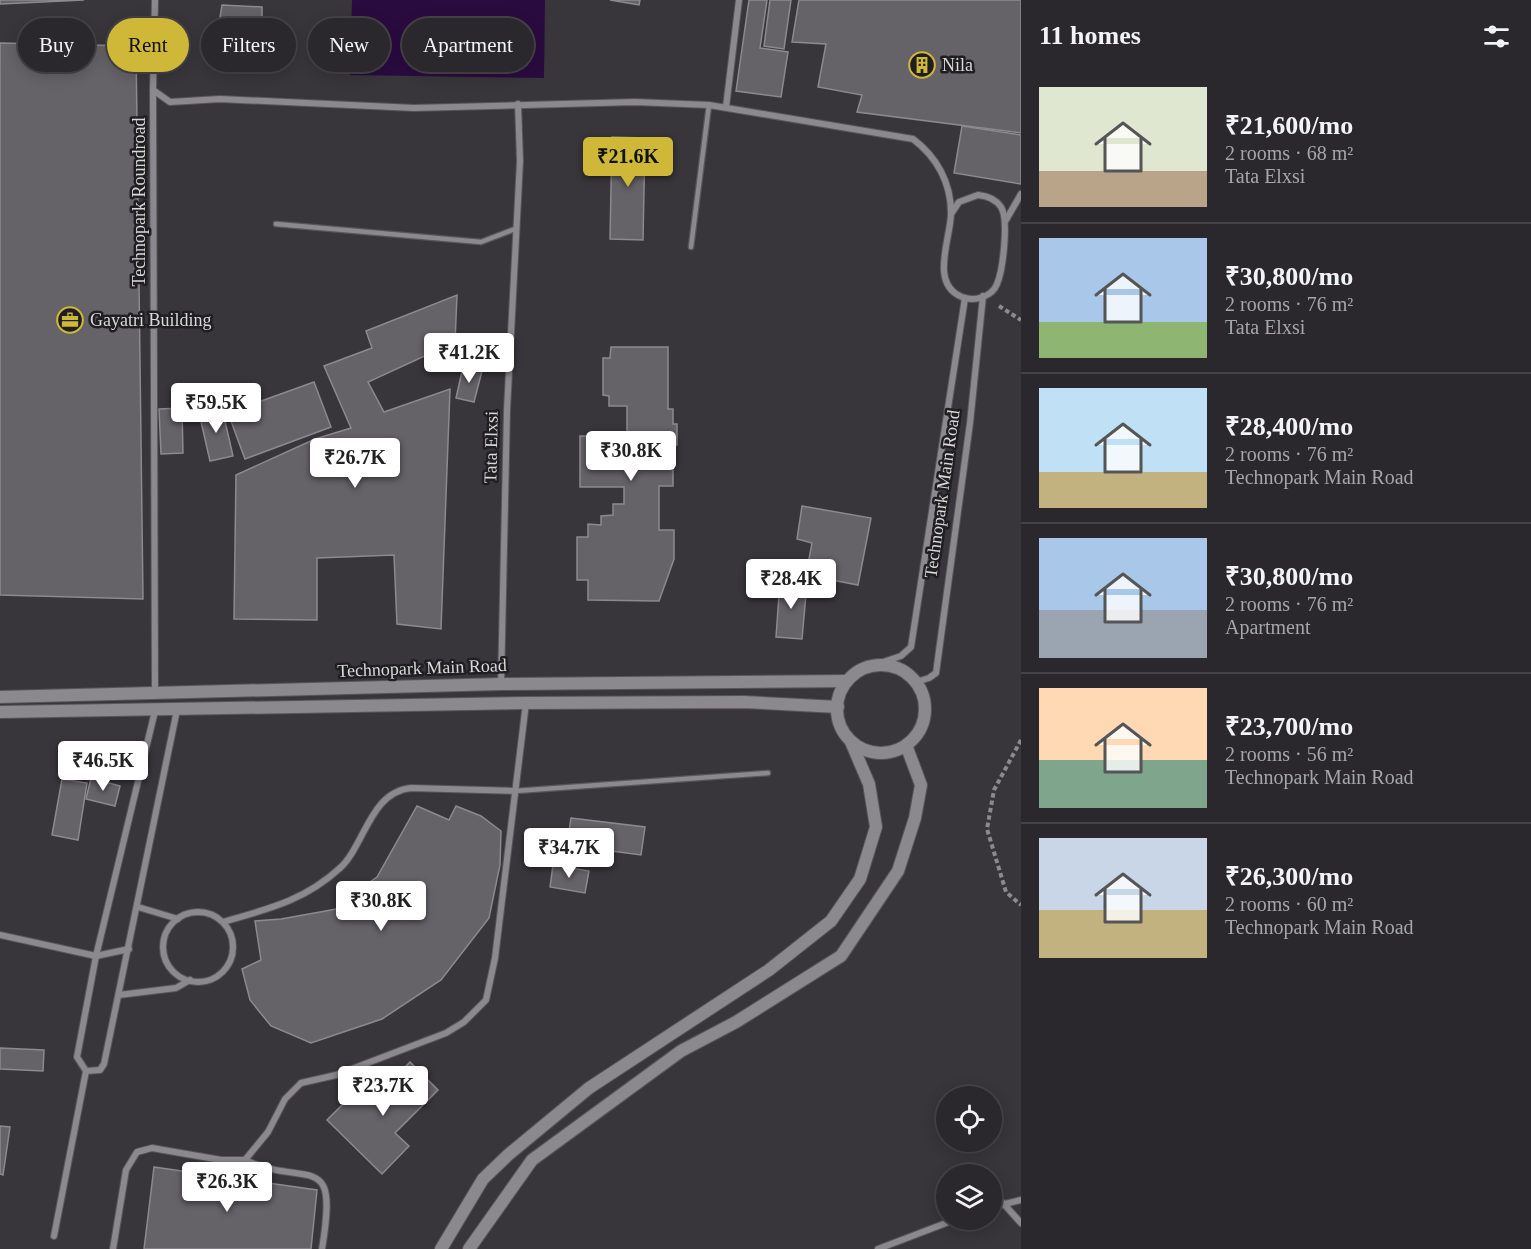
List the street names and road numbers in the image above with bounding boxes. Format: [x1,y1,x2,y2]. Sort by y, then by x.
street label: Technopark Roundroad [129,117,149,287]
street label: Technopark Main Road [920,409,964,579]
street label: Tata Elxsi [480,411,502,483]
street label: Technopark Main Road [337,655,507,681]

